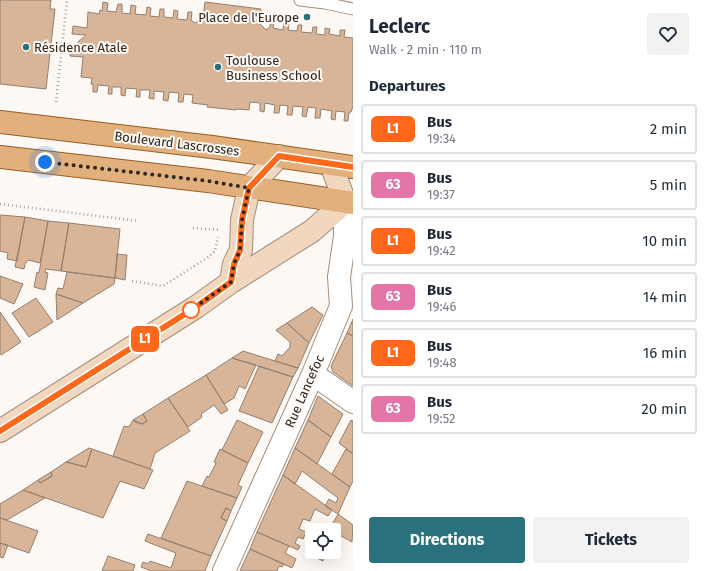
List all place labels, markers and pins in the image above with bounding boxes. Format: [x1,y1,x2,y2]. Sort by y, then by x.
place label: Place de l'Europe [198,10,299,25]
marker: Place de l'Europe [302,12,312,22]
place label: Résidence Atale [34,40,127,55]
marker: Résidence Atale [21,42,31,52]
place label: Toulouse Business School [226,53,321,83]
marker: Toulouse Business School [213,62,223,72]
unlabelled marker [182,301,200,319]

